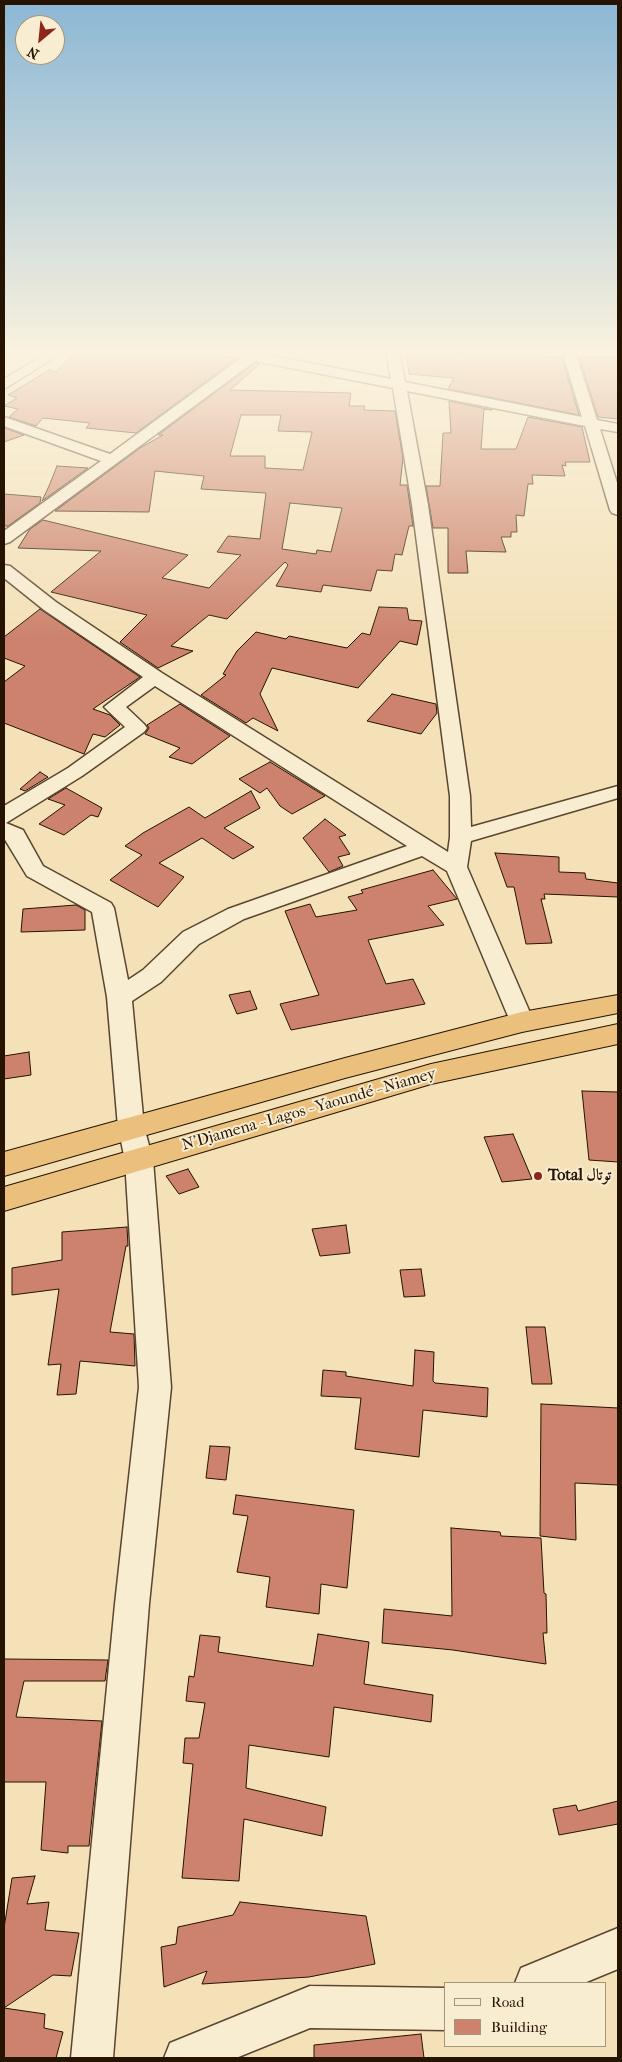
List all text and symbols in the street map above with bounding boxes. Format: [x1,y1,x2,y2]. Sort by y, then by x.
north arrow [15,15,65,65]
text: N [25,43,42,63]
street label: N'Djamena - Lagos - Yaoundé - Niamey [180,1065,438,1155]
place label: Total توتال [548,1166,611,1186]
marker: Total توتال [532,1170,544,1182]
legend [444,1982,607,2047]
text: Road [491,1993,524,2011]
text: Building [491,2018,547,2036]

